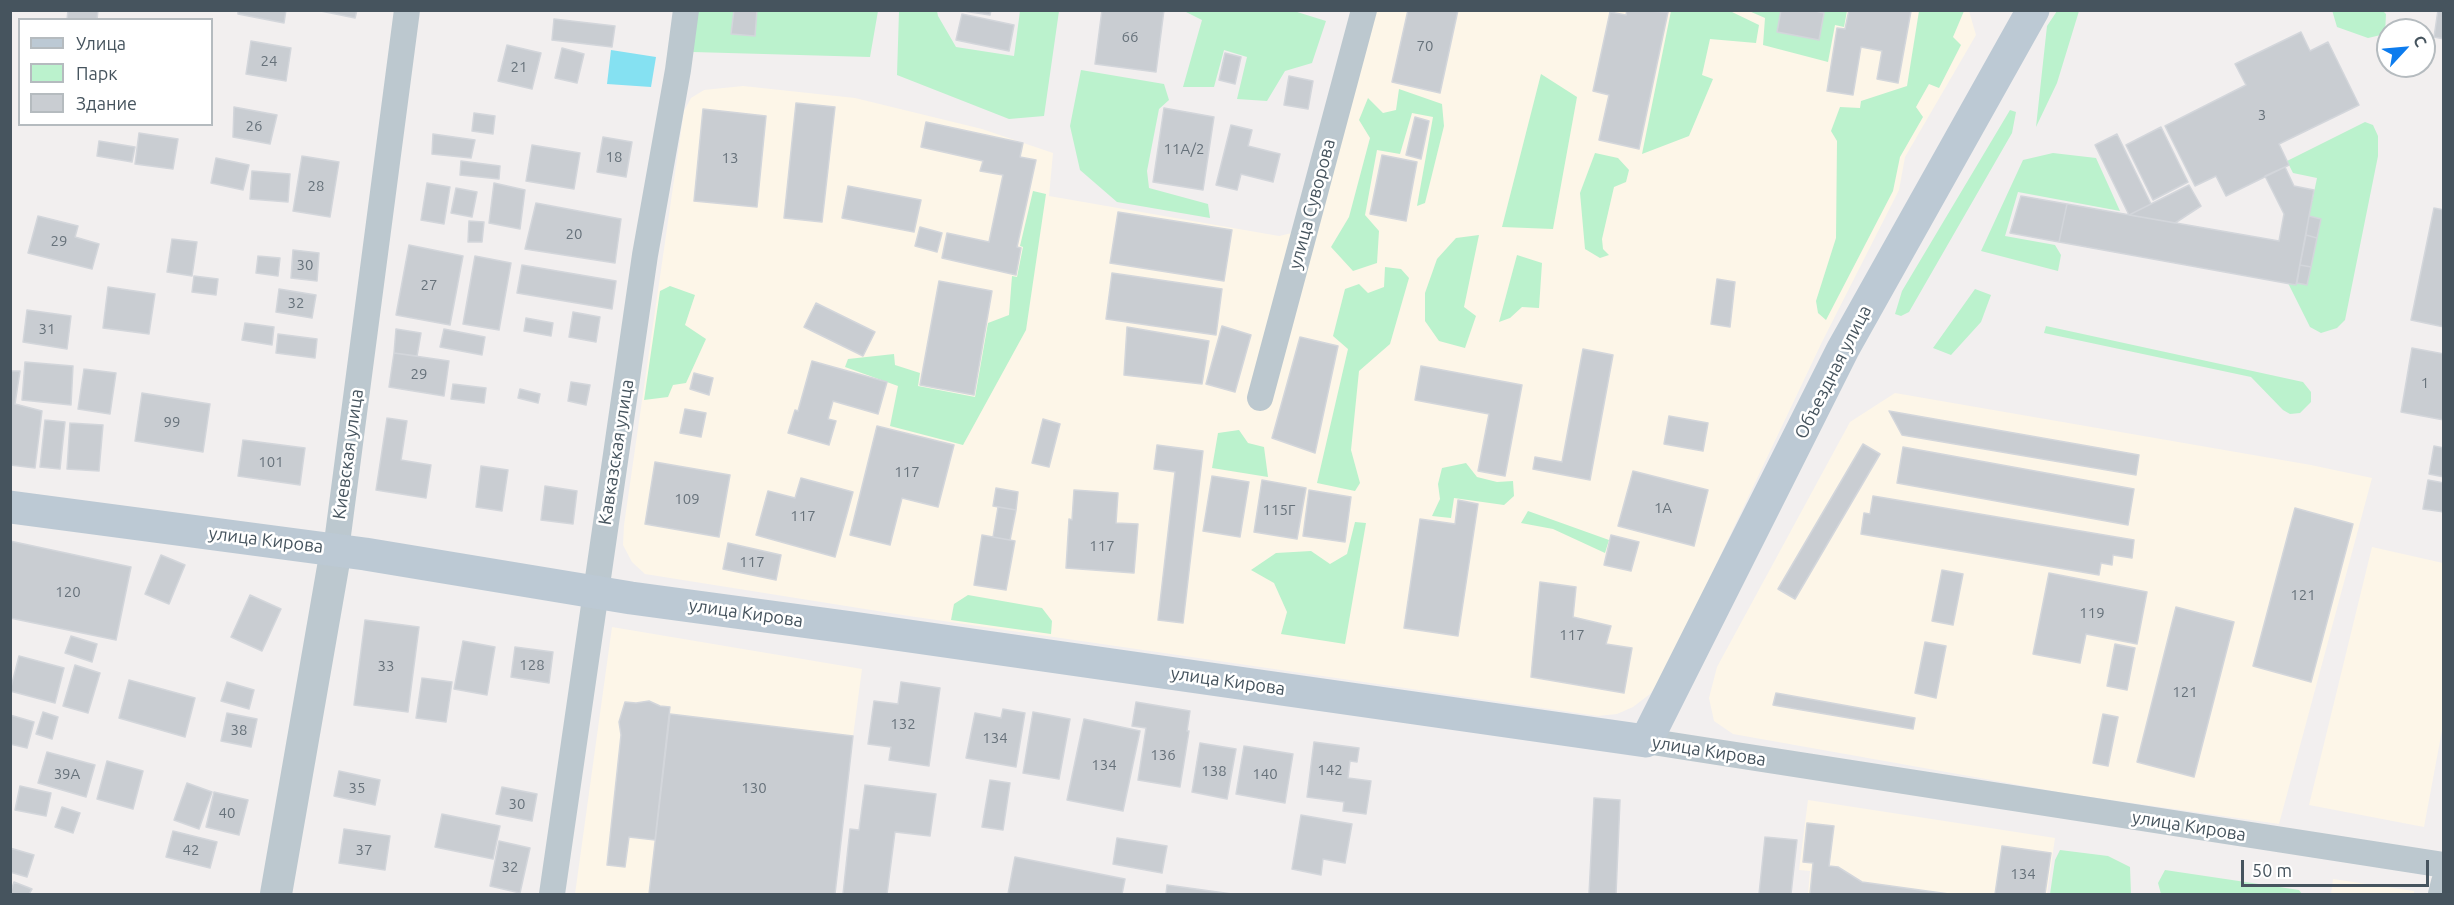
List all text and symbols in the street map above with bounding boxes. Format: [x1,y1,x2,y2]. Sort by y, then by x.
legend [18,18,213,126]
north arrow [2376,18,2436,78]
house number: 66 [1122,28,1138,46]
text: С [2410,32,2431,50]
text: Улица [76,33,126,53]
house number: 70 [1417,37,1433,55]
house number: 24 [261,52,277,70]
house number: 21 [511,58,527,76]
text: Парк [76,63,117,83]
text: Здание [76,93,137,113]
house number: 3 [2258,106,2266,124]
house number: 26 [246,117,262,135]
street label: улица Суворова [1284,137,1340,271]
house number: 11А/2 [1164,140,1204,158]
house number: 18 [606,148,622,166]
house number: 13 [722,149,738,167]
house number: 28 [308,177,324,195]
house number: 20 [566,225,582,243]
house number: 29 [51,232,67,250]
house number: 30 [297,256,313,274]
house number: 27 [421,276,437,294]
house number: 32 [288,294,304,312]
street label: Объездная улица [1790,302,1876,442]
house number: 31 [39,320,55,338]
house number: 29 [411,365,427,383]
house number: 1 [2421,374,2429,392]
street label: Кавказская улица [594,378,638,526]
street label: Киевская улица [328,387,368,521]
house number: 99 [164,413,180,431]
house number: 101 [258,453,284,471]
house number: 117 [894,463,920,481]
house number: 109 [674,490,700,508]
house number: 1А [1654,499,1672,517]
house number: 115Г [1263,501,1295,519]
house number: 117 [790,507,816,525]
street label: улица Кирова [207,522,325,558]
house number: 117 [1089,537,1115,555]
house number: 117 [739,553,765,571]
house number: 120 [55,583,81,601]
house number: 121 [2290,586,2316,604]
street label: улица Кирова [687,594,805,632]
house number: 119 [2079,604,2105,622]
house number: 117 [1559,626,1585,644]
house number: 128 [519,656,545,674]
house number: 33 [378,657,394,675]
street label: улица Кирова [1169,662,1287,700]
house number: 121 [2172,683,2198,701]
house number: 132 [890,715,916,733]
house number: 38 [231,721,247,739]
house number: 134 [982,729,1008,747]
street label: улица Кирова [1650,731,1768,771]
house number: 136 [1150,746,1176,764]
house number: 134 [1091,756,1117,774]
house number: 142 [1317,761,1343,779]
house number: 138 [1201,762,1227,780]
house number: 39А [54,765,80,783]
house number: 140 [1252,765,1278,783]
house number: 35 [349,779,365,797]
house number: 130 [741,779,767,797]
house number: 30 [509,795,525,813]
house number: 40 [219,804,235,822]
street label: улица Кирова [2130,806,2248,846]
house number: 42 [183,841,199,859]
house number: 37 [356,841,372,859]
scale bar [2244,848,2432,886]
house number: 32 [502,858,518,876]
text: 50 m [2252,860,2292,880]
house number: 134 [2010,865,2036,883]

